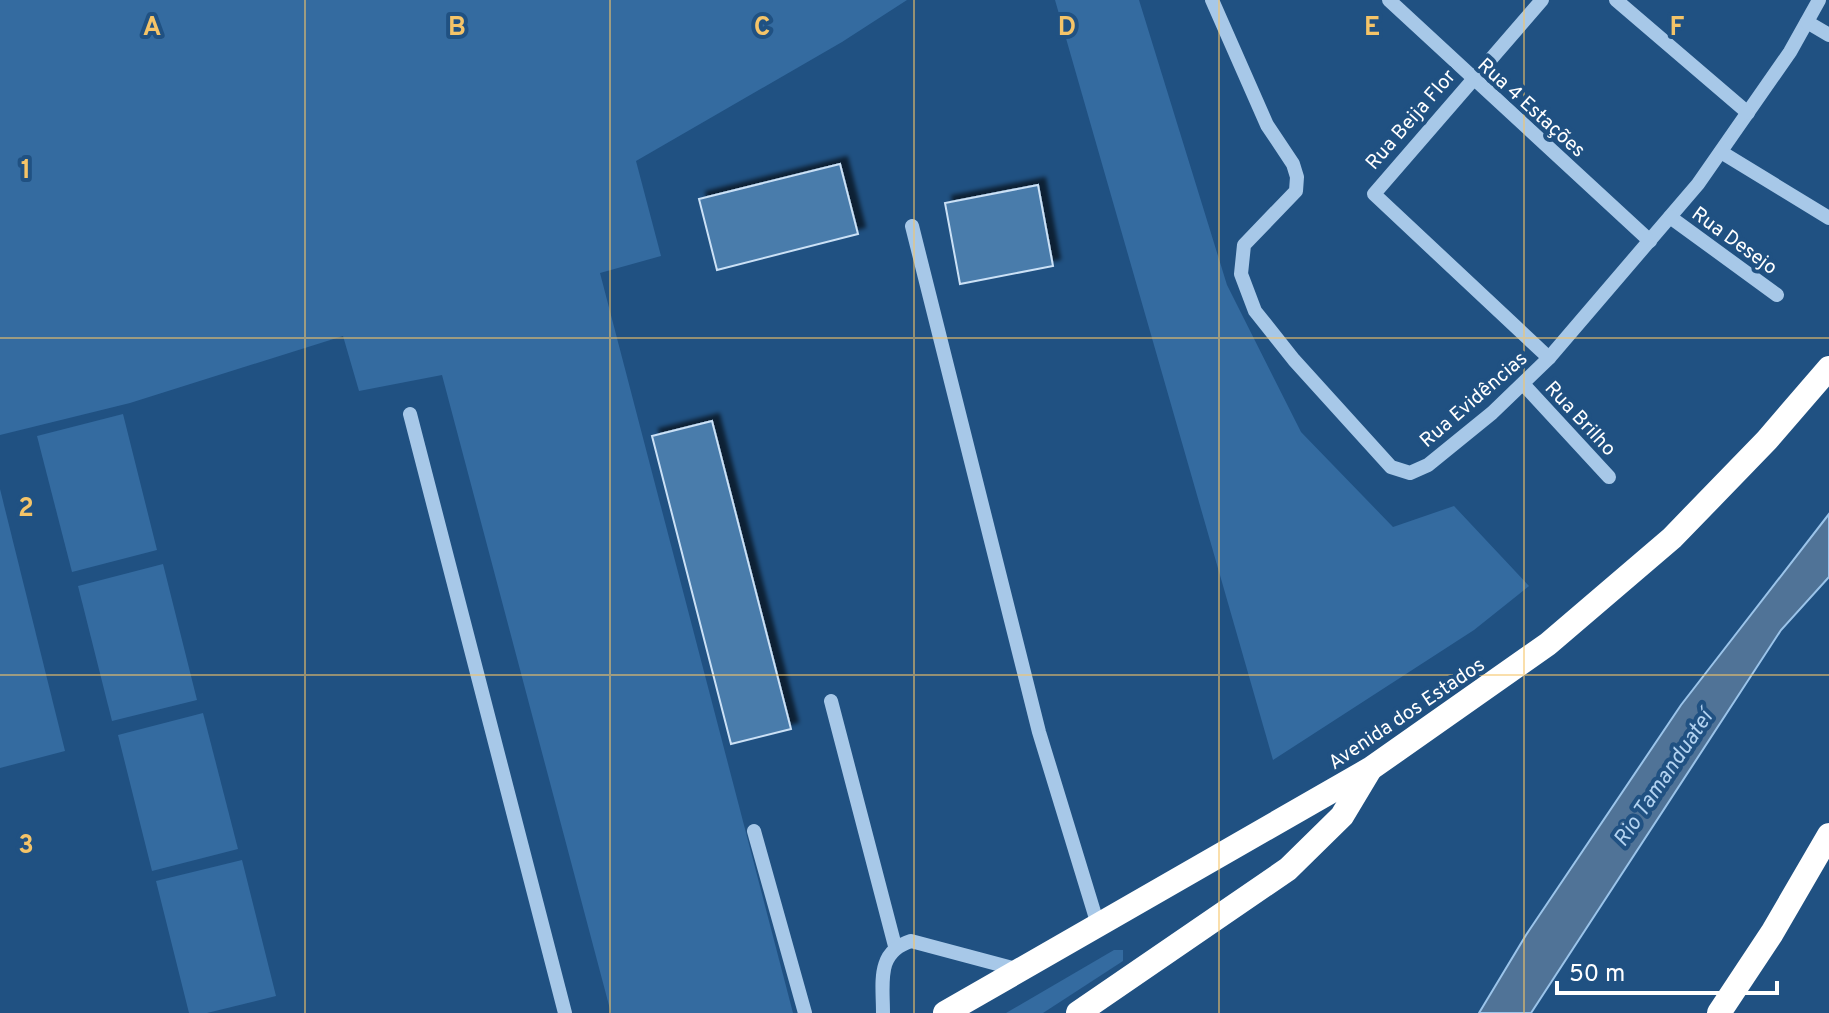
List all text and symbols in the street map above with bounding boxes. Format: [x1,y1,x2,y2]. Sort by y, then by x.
text: A [143,12,161,45]
text: B [448,12,466,45]
text: C [754,12,770,45]
text: D [1058,12,1076,45]
text: E [1364,12,1380,45]
text: F [1670,12,1685,45]
street label: Rua 4 Estações [1471,53,1590,164]
street label: Rua Beija Flor [1361,64,1462,176]
text: 1 [21,155,31,188]
street label: Rua Desejo [1686,202,1782,281]
street label: Rua Evidências [1415,347,1534,454]
street label: Rua Brilho [1538,376,1621,462]
text: 2 [18,493,34,526]
street label: Avenida dos Estados [1324,653,1490,777]
water label: Rio Tamanduateí [1609,702,1722,853]
text: 3 [18,830,34,863]
scale bar [1557,945,1777,995]
text: 50 m [1569,960,1625,990]

